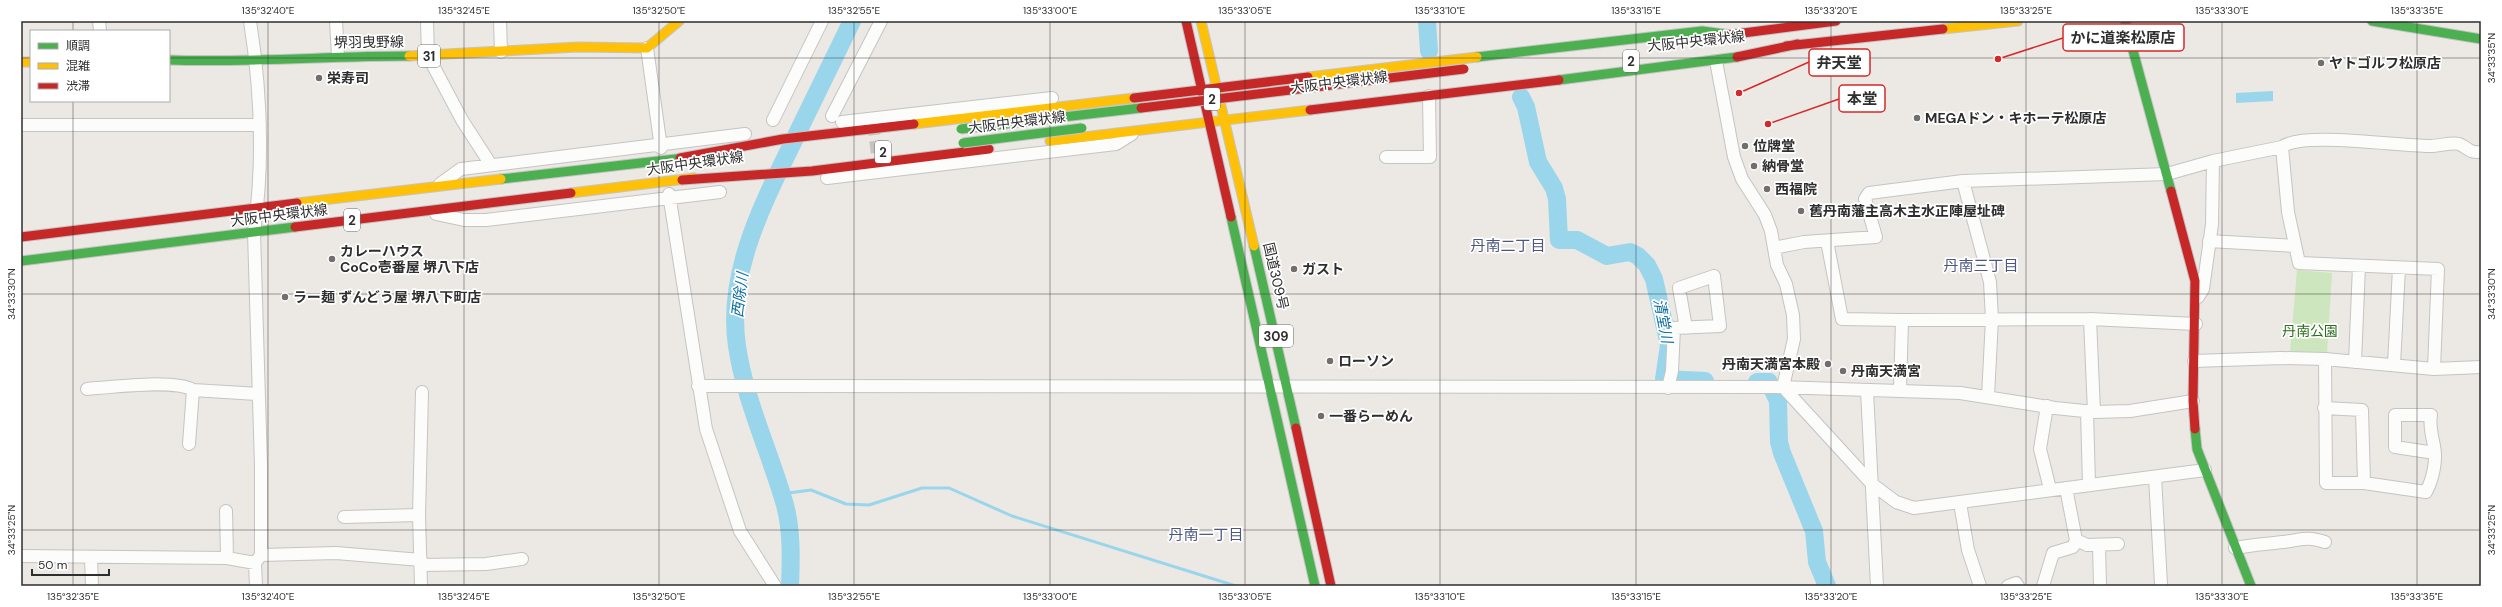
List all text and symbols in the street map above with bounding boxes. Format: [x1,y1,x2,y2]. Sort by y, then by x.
text: 135°32'40"E [242,4,295,17]
text: 135°32'45"E [438,4,490,17]
text: 135°32'50"E [632,4,686,17]
text: 135°32'55"E [828,4,880,17]
text: 135°33'00"E [1023,4,1077,17]
text: 135°33'05"E [1218,4,1272,17]
text: 135°33'10"E [1415,4,1466,17]
text: 135°33'15"E [1611,4,1661,17]
text: 135°33'20"E [1804,4,1858,17]
text: 135°33'25"E [2000,4,2052,17]
text: 135°33'30"E [2195,4,2249,17]
text: 135°33'35"E [2391,4,2444,17]
callout: かに道楽松原店 [2063,24,2184,51]
street label: 大阪中央環状線 [1646,27,1746,55]
text: かに道楽松原店 [2070,28,2176,48]
legend [30,30,170,102]
street label: 堺羽曳野線 [334,32,404,52]
text: 34°33'35"N [2485,33,2498,83]
text: 順調 [66,38,90,54]
road number: 31 [418,45,440,67]
callout: 弁天堂 [1809,49,1870,76]
road number: 2 [1623,50,1639,72]
text: 弁天堂 [1816,53,1862,73]
place label: ヤトゴルフ松原店 [2329,54,2441,72]
text: 混雑 [66,58,90,74]
marker: ヤトゴルフ松原店 [2316,58,2326,68]
street label: 大阪中央環状線 [1289,67,1389,97]
place label: 栄寿司 [327,69,369,87]
marker: 栄寿司 [314,73,324,83]
text: 渋滞 [66,78,90,94]
callout: 本堂 [1839,85,1885,112]
road number: 2 [1204,88,1220,110]
text: 本堂 [1847,89,1877,109]
street label: 大阪中央環状線 [967,107,1067,137]
place label: MEGAドン・キホーテ松原店 [1925,109,2106,127]
marker: MEGAドン・キホーテ松原店 [1912,113,1922,123]
place label: 位牌堂 [1753,137,1795,155]
road number: 2 [875,141,891,163]
marker: 位牌堂 [1740,141,1750,151]
street label: 大阪中央環状線 [645,147,745,179]
place label: 納骨堂 [1762,157,1804,175]
marker: 納骨堂 [1749,161,1759,171]
place label: 西福院 [1775,180,1817,198]
marker: 西福院 [1762,184,1772,194]
street label: 大阪中央環状線 [229,200,329,230]
place label: 舊丹南藩主高木主水正陣屋址碑 [1809,202,2005,220]
marker: 舊丹南藩主高木主水正陣屋址碑 [1796,206,1806,216]
road number: 2 [344,209,360,231]
district label: 丹南二丁目 [1470,236,1546,256]
street label: 国道309号 [1260,241,1292,311]
place label: カレーハウス CoCo壱番屋 堺八下店 [340,242,479,276]
marker: カレーハウス CoCo壱番屋 堺八下店 [327,254,337,264]
district label: 丹南三丁目 [1943,256,2019,276]
place label: ガスト [1302,260,1344,278]
marker: ガスト [1289,264,1299,274]
text: 34°33'30"N [5,268,18,320]
text: 34°33'30"N [2485,268,2498,320]
water label: 西除川 [727,269,753,319]
place label: ラー麺 ずんどう屋 堺八下町店 [293,288,481,306]
marker: ラー麺 ずんどう屋 堺八下町店 [280,292,290,302]
water label: 清堂川 [1649,297,1677,347]
park label: 丹南公園 [2282,322,2338,340]
road number: 309 [1259,325,1293,347]
place label: ローソン [1338,352,1394,370]
place label: 丹南天満宮本殿 [1722,355,1820,373]
marker: ローソン [1325,356,1335,366]
marker: 丹南天満宮本殿 [1823,359,1833,369]
place label: 丹南天満宮 [1851,362,1921,380]
marker: 丹南天満宮 [1838,366,1848,376]
place label: 一番らーめん [1329,407,1413,425]
marker: 一番らーめん [1316,411,1326,421]
text: 34°33'25"N [5,505,18,555]
text: 34°33'25"N [2485,505,2498,555]
district label: 丹南一丁目 [1168,525,1244,545]
scale bar [32,551,109,577]
text: 50 m [38,557,67,573]
text: 135°32'35"E [47,590,99,603]
text: 135°32'40"E [242,590,295,603]
text: 135°32'45"E [438,590,490,603]
text: 135°32'50"E [632,590,686,603]
text: 135°32'55"E [828,590,880,603]
text: 135°33'00"E [1023,590,1077,603]
text: 135°33'05"E [1218,590,1272,603]
text: 135°33'10"E [1415,590,1466,603]
text: 135°33'15"E [1611,590,1661,603]
text: 135°33'20"E [1804,590,1858,603]
text: 135°33'25"E [2000,590,2052,603]
text: 135°33'30"E [2195,590,2249,603]
text: 135°33'35"E [2391,590,2444,603]

